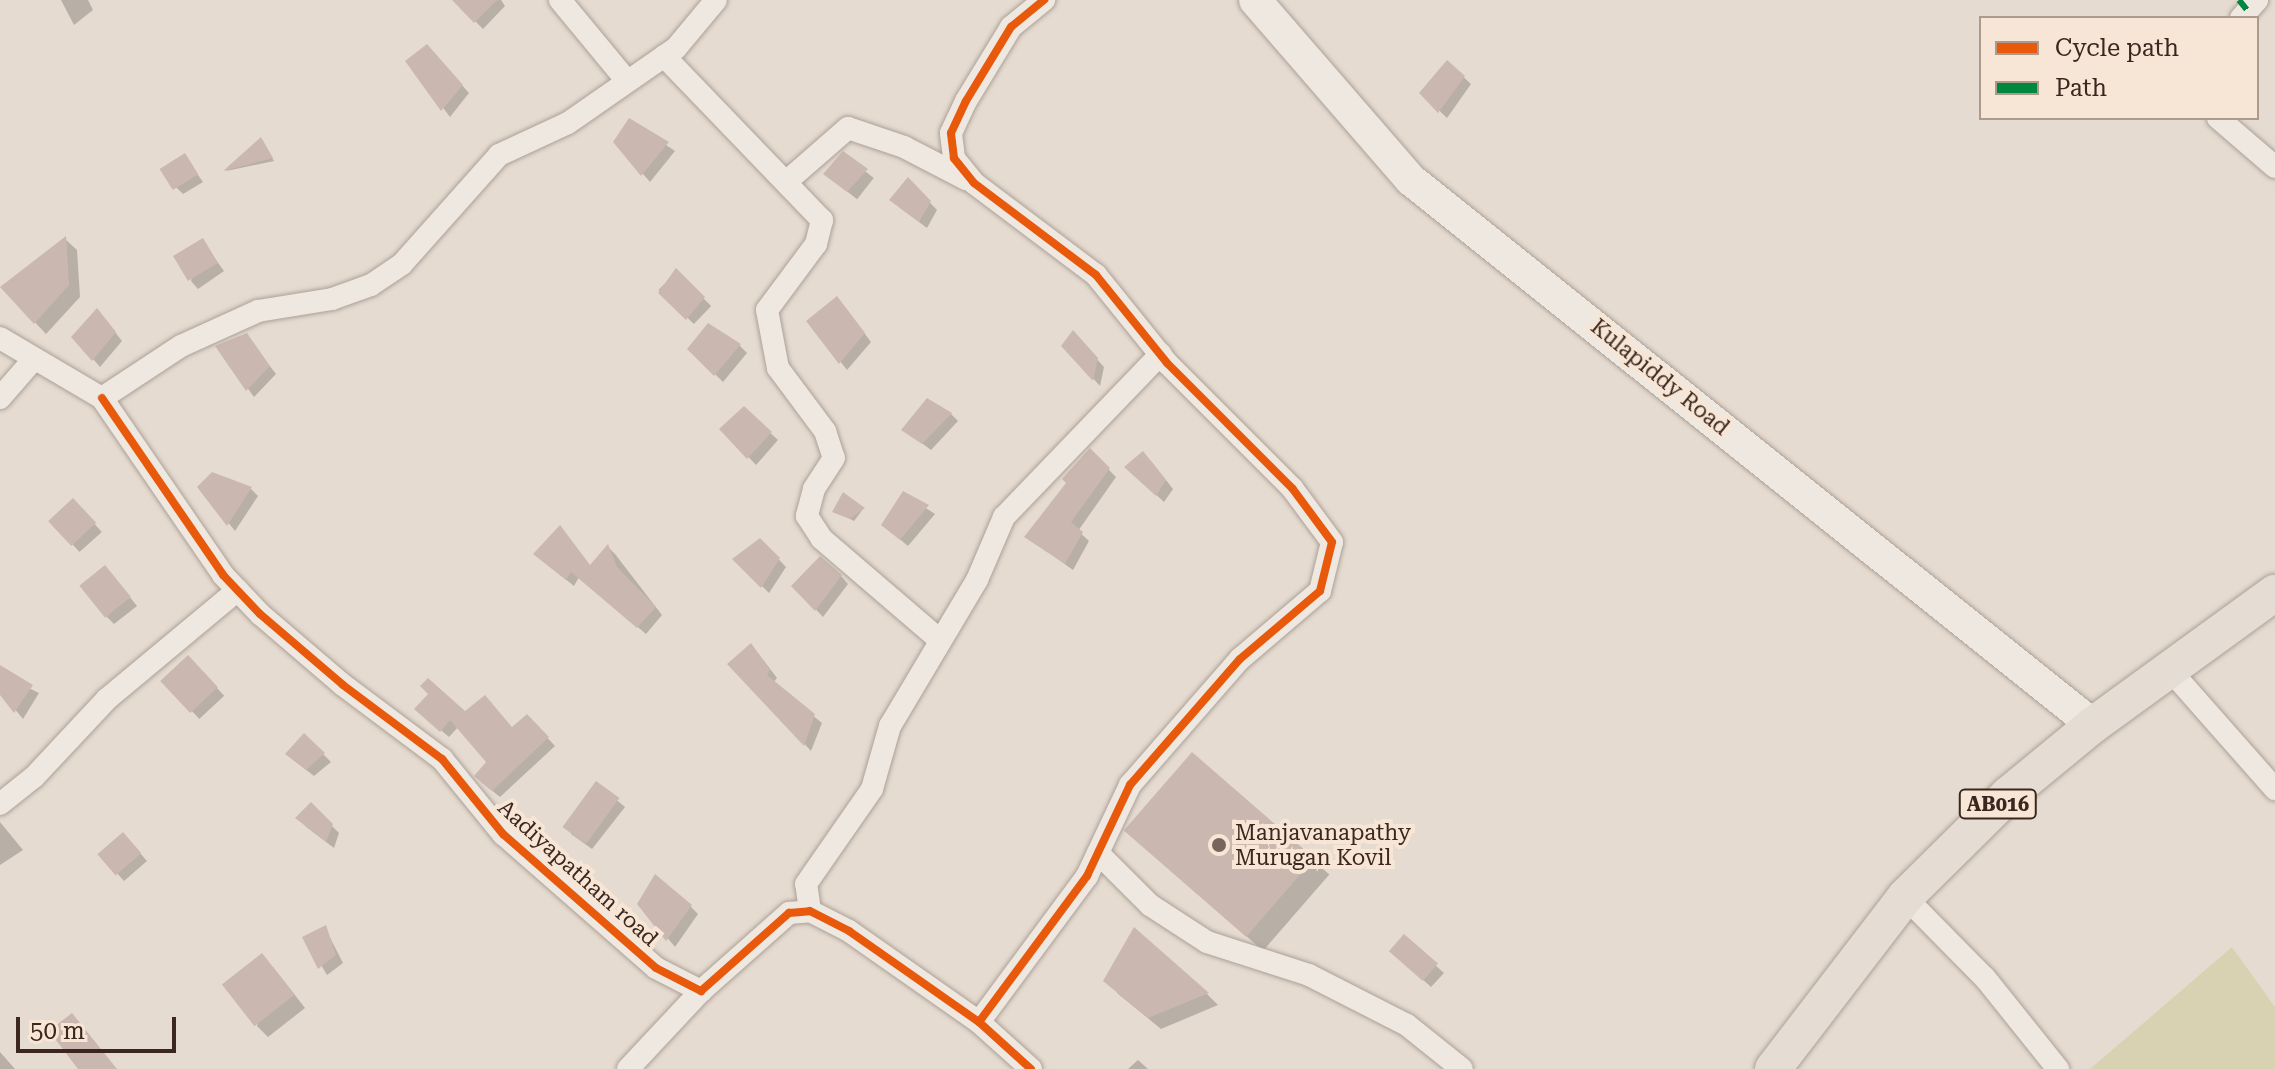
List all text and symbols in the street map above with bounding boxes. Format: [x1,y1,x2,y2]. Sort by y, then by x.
legend [1979,16,2259,120]
text: Cycle path [2055,34,2179,62]
text: Path [2055,74,2107,102]
street label: Kulapiddy Road [1586,313,1734,441]
road number: AB016 [1958,788,2038,820]
street label: Aadiyapatham road [492,794,664,952]
place label: Manjavanapathy Murugan Kovil [1235,819,1411,870]
marker: Manjavanapathy Murugan Kovil [1210,836,1228,854]
scale bar [20,1001,180,1051]
text: 50 m [30,1017,85,1045]

